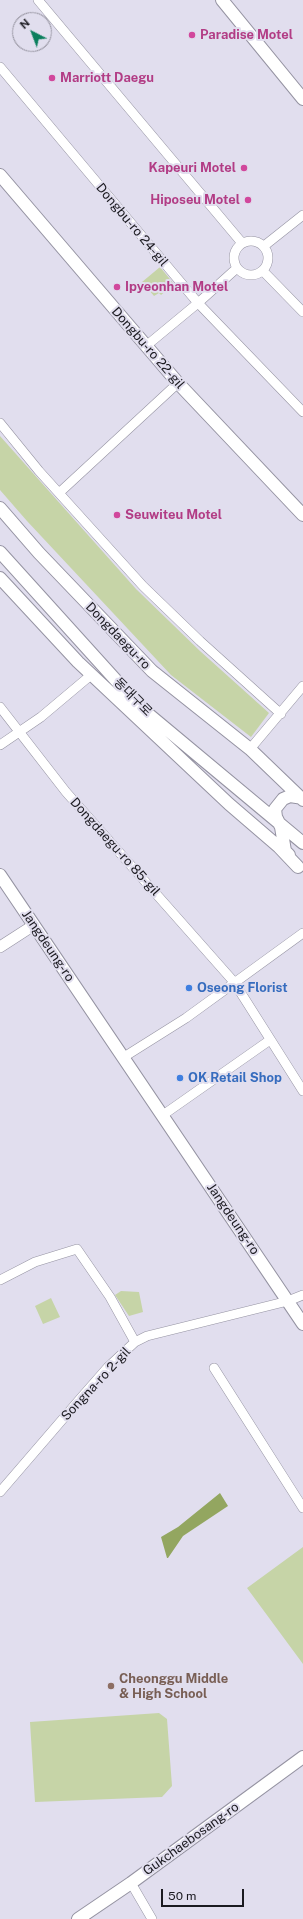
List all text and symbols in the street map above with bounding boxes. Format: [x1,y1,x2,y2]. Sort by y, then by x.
north arrow [12,12,52,52]
text: N [17,16,32,31]
place label: Paradise Motel [200,27,293,43]
marker: Paradise Motel [187,30,197,40]
place label: Marriott Daegu [60,70,154,86]
marker: Marriott Daegu [47,73,57,83]
place label: Kapeuri Motel [149,160,236,176]
marker: Kapeuri Motel [239,163,249,173]
street label: Dongbu-ro 24-gil [93,180,171,270]
place label: Hiposeu Motel [150,192,240,208]
marker: Hiposeu Motel [243,195,253,205]
place label: Ipyeonhan Motel [125,279,228,295]
marker: Ipyeonhan Motel [112,282,122,292]
street label: Dongbu-ro 22-gil [108,304,188,392]
place label: Seuwiteu Motel [125,507,222,523]
marker: Seuwiteu Motel [112,510,122,520]
street label: Dongdaegu-ro [82,599,154,673]
street label: 동대구로 [111,675,155,719]
street label: Dongdaegu-ro 85-gil [67,795,163,899]
street label: Jangdeung-ro [18,907,78,985]
place label: Oseong Florist [197,980,288,996]
marker: Oseong Florist [184,983,194,993]
place label: OK Retail Shop [188,1070,282,1086]
marker: OK Retail Shop [175,1073,185,1083]
street label: Jangdeung-ro [203,1180,263,1258]
street label: Songna-ro 2-gil [58,1344,134,1424]
place label: Cheonggu Middle & High School [119,1671,228,1702]
marker: Cheonggu Middle & High School [106,1681,116,1691]
street label: Gukchaebosang-ro [140,1799,242,1879]
scale bar [163,1881,246,1907]
text: 50 m [168,1889,196,1903]

